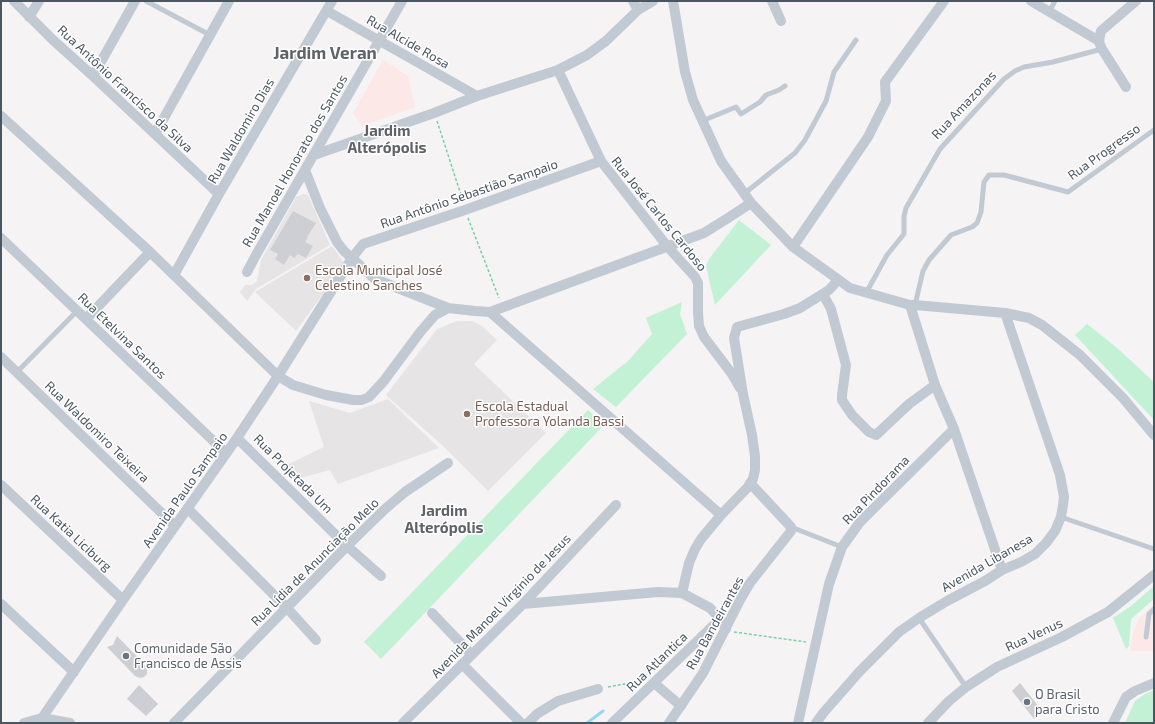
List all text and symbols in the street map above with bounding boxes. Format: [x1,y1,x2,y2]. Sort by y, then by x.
street label: Rua Alcide Rosa [364,12,452,72]
street label: Rua Antônio Francisco da Silva [54,22,196,156]
district label: Jardim Veran [273,43,377,63]
street label: Rua Amazonas [928,68,1000,142]
street label: Rua Manoel Honorato dos Santos [239,72,351,250]
street label: Rua Waldomiro Dias [204,76,278,186]
street label: Rua Progresso [1065,121,1143,183]
district label: Jardim Alterópolis [347,122,427,157]
street label: Rua José Carlos Cardoso [608,154,710,274]
street label: Rua Antônio Sebastião Sampaio [378,156,560,232]
place label: Escola Municipal José Celestino Sanches [315,263,442,294]
marker: Escola Municipal José Celestino Sanches [302,273,312,283]
street label: Rua Etelvina Santos [75,290,169,382]
street label: Rua Waldomiro Teixeira [42,378,152,486]
place label: Escola Estadual Professora Yolanda Bassi [475,399,624,430]
marker: Escola Estadual Professora Yolanda Bassi [462,409,472,419]
street label: Avenida Paulo Sampaio [139,429,231,551]
street label: Rua Projetada Um [250,431,336,517]
street label: Rua Pindorama [839,452,913,528]
street label: Rua Katia Liciburg [27,491,115,575]
street label: Rua Lídia de Anunciação Melo [248,495,382,629]
district label: Jardim Alterópolis [404,502,484,537]
street label: Avenida Manoel Virginio de Jesus [428,531,574,681]
street label: Avenida Libanesa [939,531,1035,595]
street label: Rua Bandeirantes [683,574,747,672]
street label: Rua Venus [1003,615,1065,655]
street label: Rua Atlantica [623,629,691,695]
place label: Comunidade São Francisco de Assis [134,641,242,672]
marker: Comunidade São Francisco de Assis [121,651,131,661]
place label: O Brasil para Cristo [1035,687,1100,718]
marker: O Brasil para Cristo [1022,697,1032,707]

